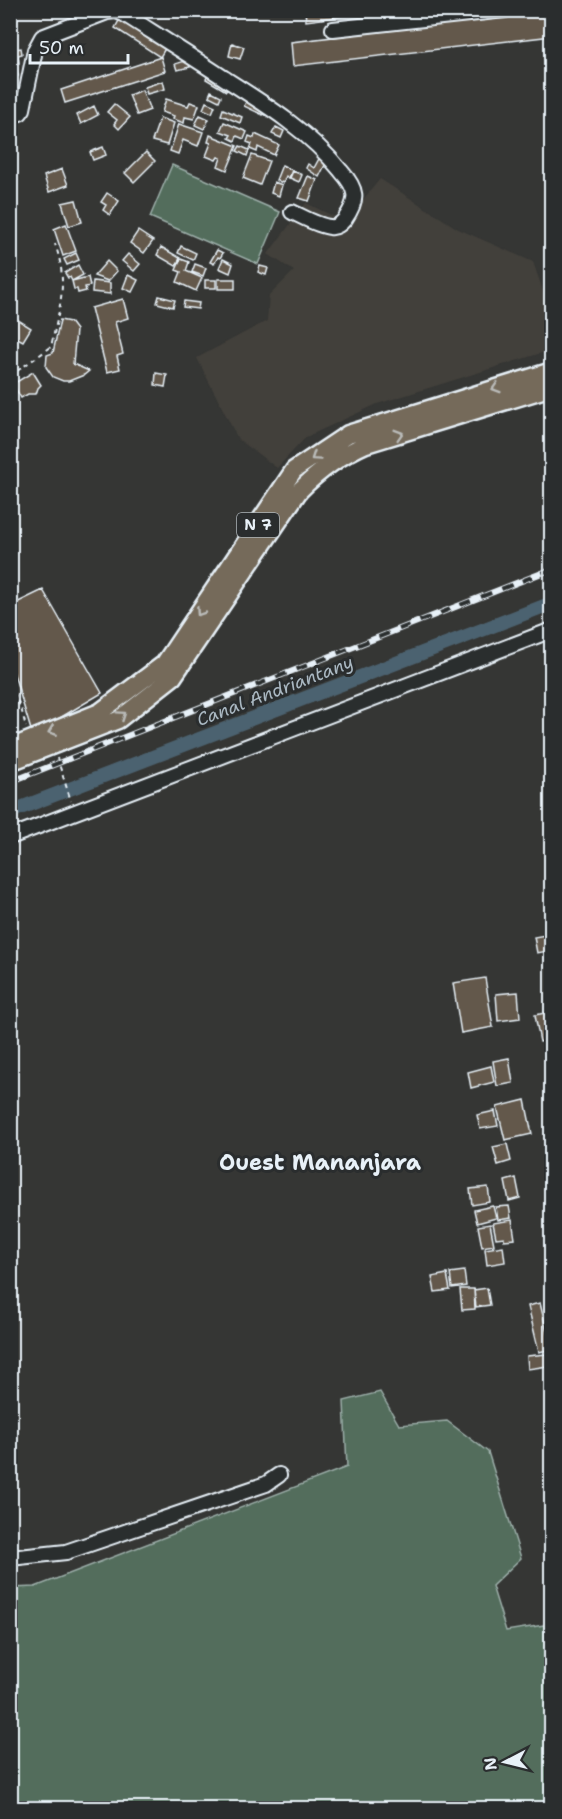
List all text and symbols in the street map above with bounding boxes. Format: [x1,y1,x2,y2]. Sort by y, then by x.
scale bar [30,27,128,65]
text: 50 m [39,36,84,60]
one-way arrow [491,381,502,393]
one-way arrow [393,429,404,441]
one-way arrow [310,450,321,461]
road number: N 7 [237,513,279,537]
one-way arrow [196,606,207,617]
water label: Canal Andriantany [193,650,357,732]
one-way arrow [116,712,127,723]
one-way arrow [47,724,57,737]
district label: Ouest Mananjara [219,1148,421,1177]
north arrow [475,1732,535,1792]
text: N [479,1756,502,1771]

